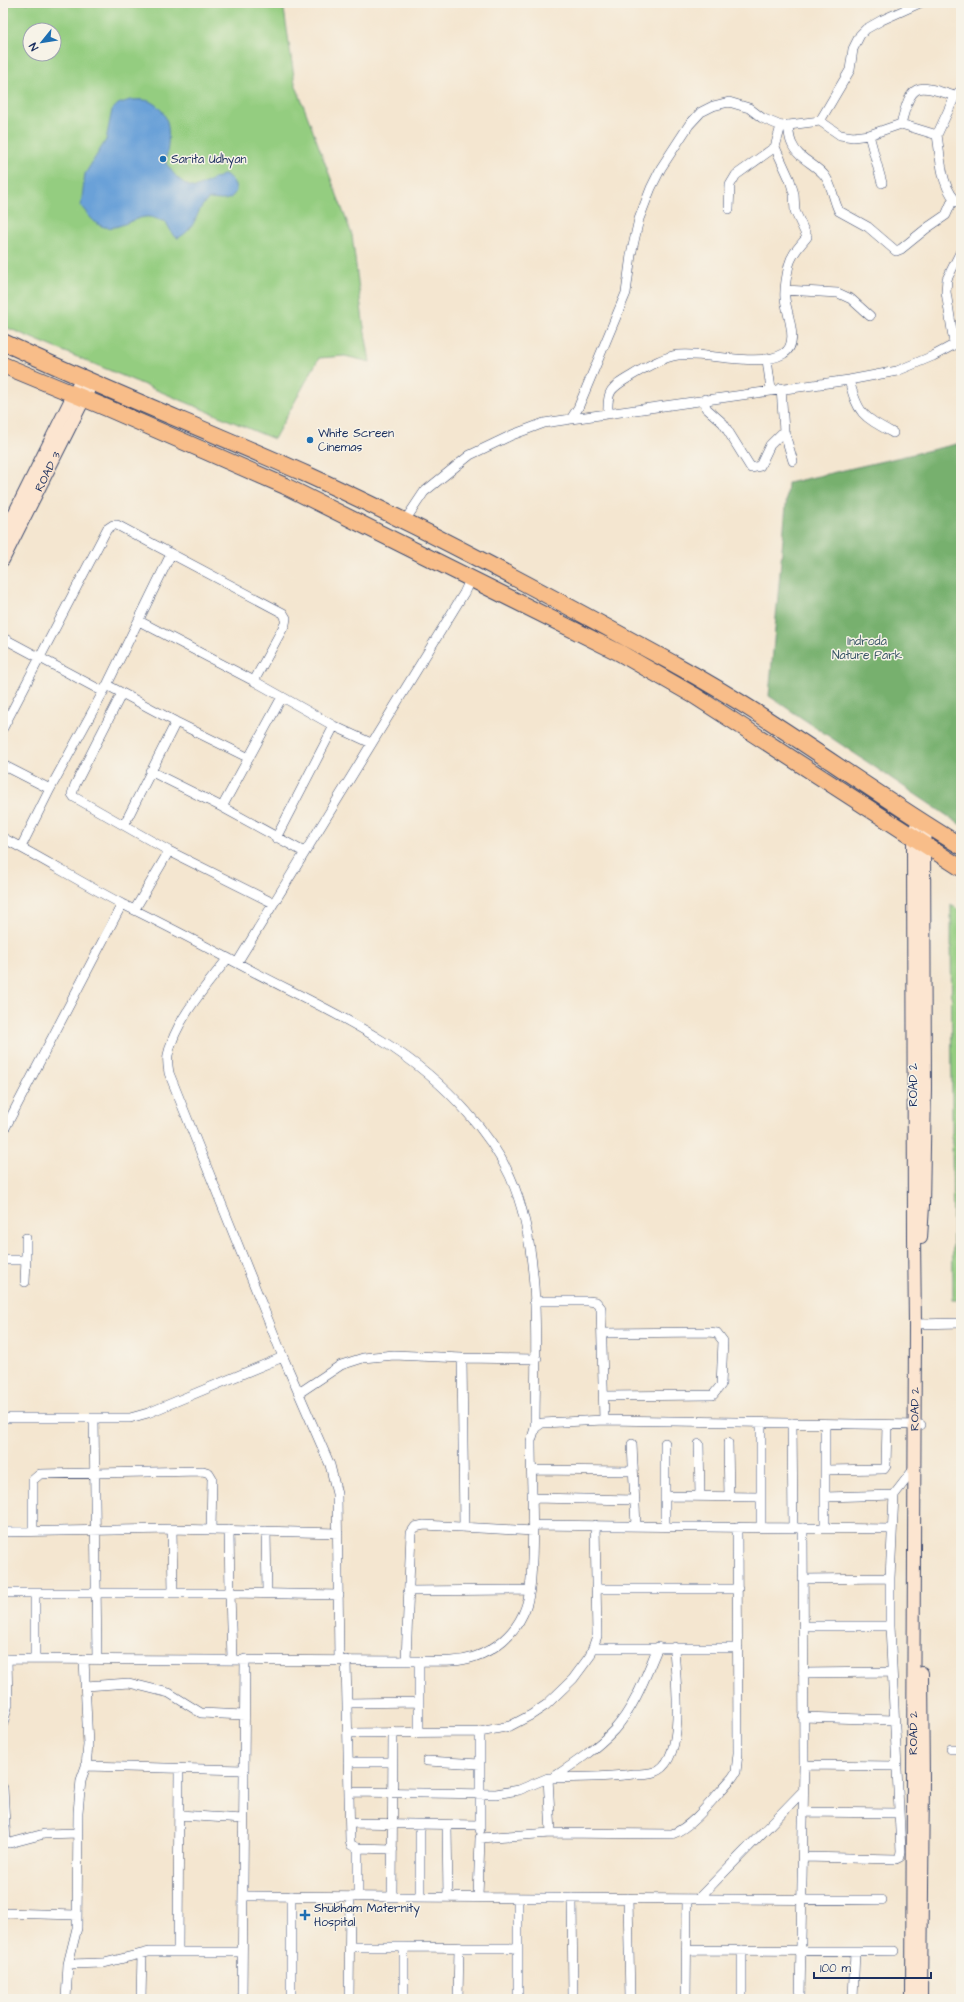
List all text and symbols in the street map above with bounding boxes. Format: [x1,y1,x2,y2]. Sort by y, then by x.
north arrow [22,22,62,62]
text: N [26,40,42,53]
place label: Sarita Udhyan [171,151,247,169]
marker: Sarita Udhyan [158,154,168,164]
place label: White Screen Cinemas [318,425,394,456]
marker: White Screen Cinemas [305,435,315,445]
street label: ROAD 3 [31,449,65,495]
park label: Indroda Nature Park [832,633,903,664]
street label: ROAD 2 [905,1063,922,1107]
street label: ROAD 2 [907,1387,924,1431]
street label: ROAD 2 [905,1711,922,1755]
place label: Shubham Maternity Hospital [314,1900,420,1931]
marker: Shubham Maternity Hospital [299,1909,311,1921]
scale bar [814,1954,931,1980]
text: 100 m [820,1960,851,1977]

